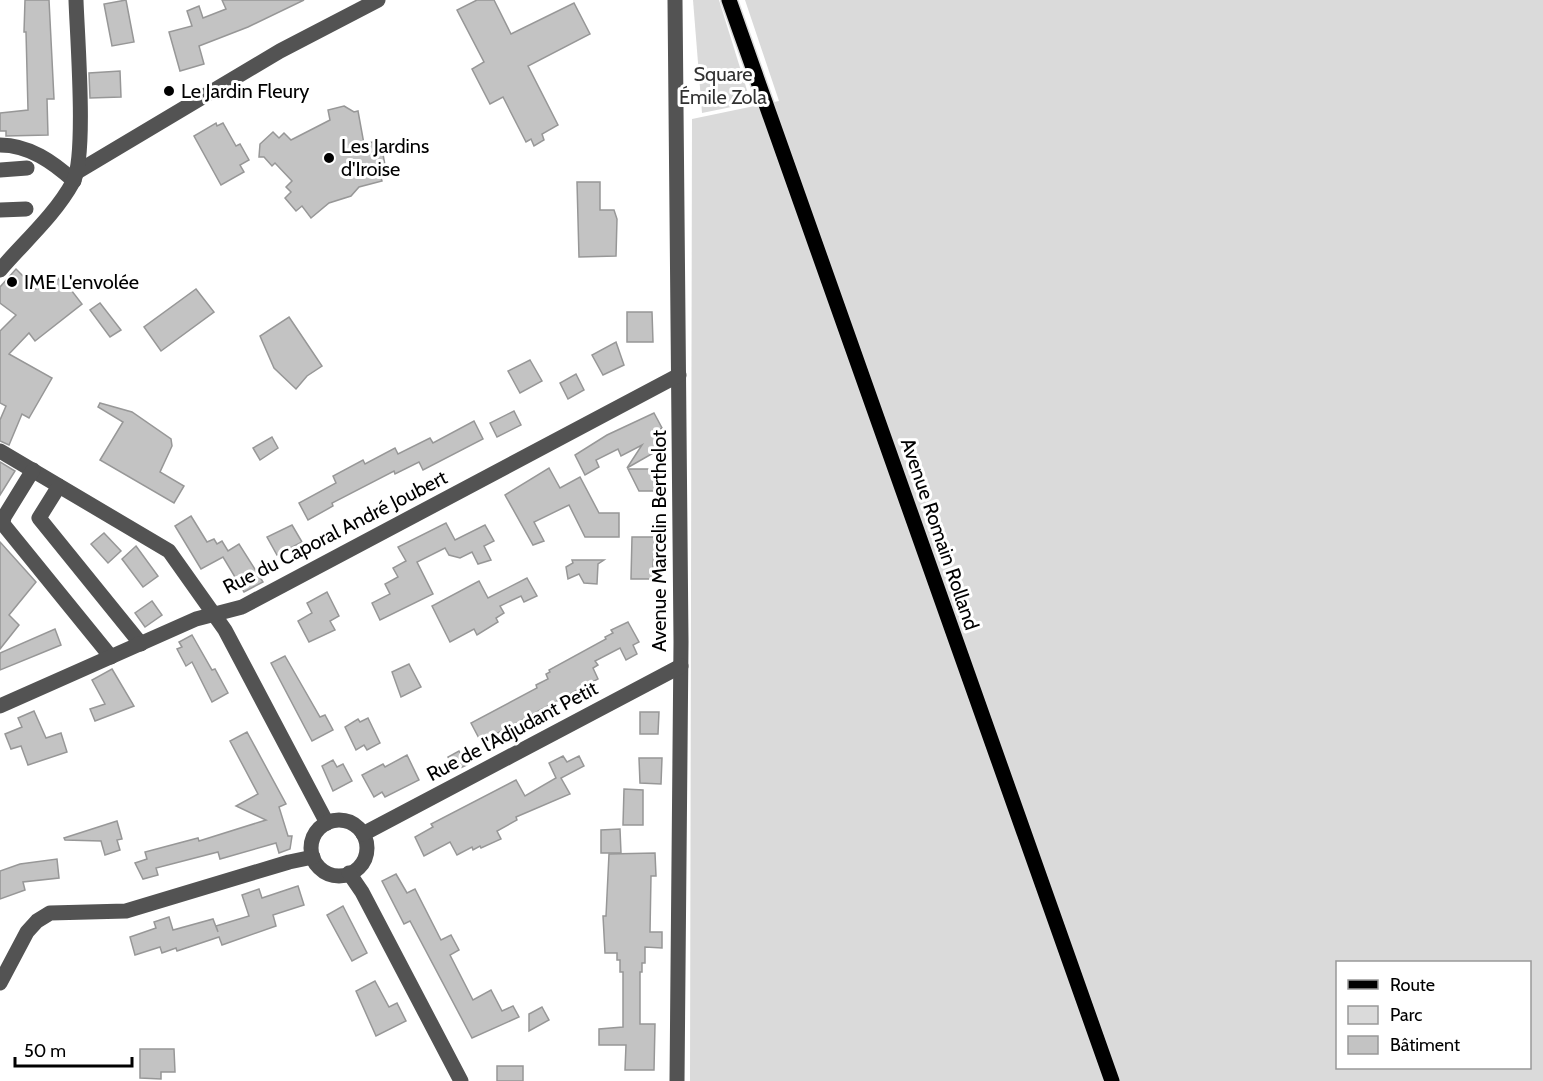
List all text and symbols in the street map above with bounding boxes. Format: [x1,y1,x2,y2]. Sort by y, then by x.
park label: Square Émile Zola [679,62,767,109]
place label: Le Jardin Fleury [181,79,309,103]
marker: Le Jardin Fleury [162,84,176,98]
place label: Les Jardins d'Iroise [341,134,429,181]
marker: Les Jardins d'Iroise [322,151,336,165]
place label: IME L'envolée [24,270,139,294]
marker: IME L'envolée [5,275,19,289]
street label: Avenue Marcelin Berthelot [647,430,671,652]
street label: Avenue Romain Rolland [896,435,984,633]
street label: Rue du Caporal André Joubert [219,465,451,599]
street label: Rue de l'Adjudant Petit [422,676,602,786]
legend [1336,961,1531,1069]
text: Route [1390,974,1435,996]
text: Parc [1390,1004,1422,1026]
scale bar [15,1030,132,1068]
text: Bâtiment [1390,1034,1460,1056]
text: 50 m [24,1040,66,1062]

